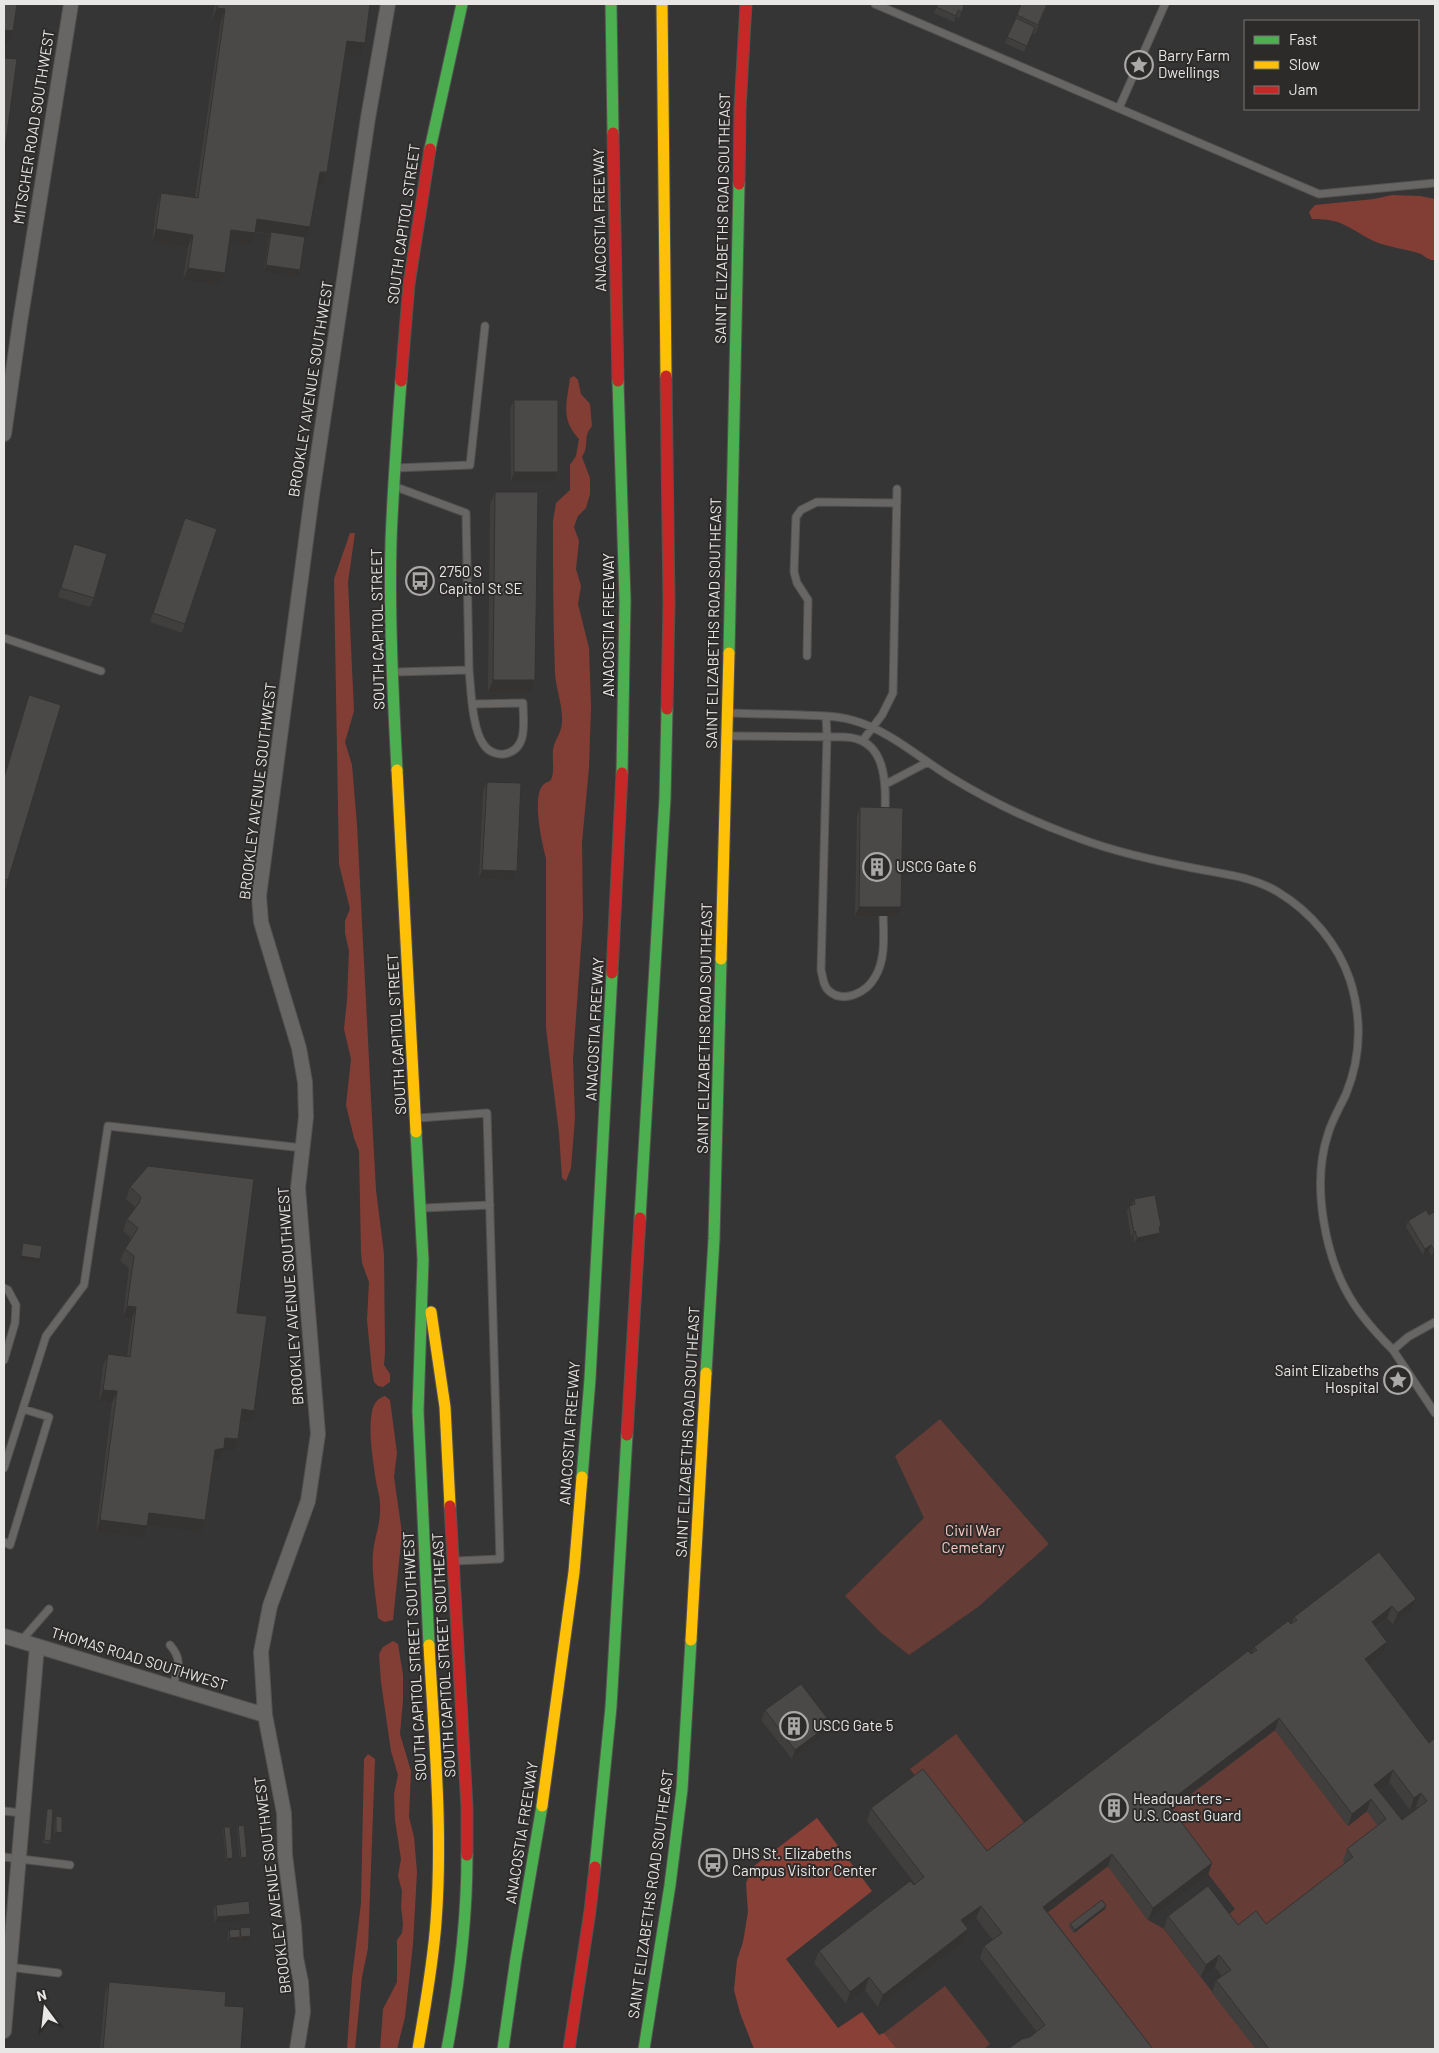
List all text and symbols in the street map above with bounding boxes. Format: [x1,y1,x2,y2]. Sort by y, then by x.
legend [1244,20,1419,110]
street label: MITSCHER ROAD SOUTHWEST [9,28,57,226]
text: Fast [1289,30,1317,48]
place label: Barry Farm Dwellings [1158,46,1230,81]
place icon: Barry Farm Dwellings [1124,50,1154,80]
text: Slow [1289,55,1320,73]
text: Jam [1289,80,1318,98]
street label: SAINT ELIZABETHS ROAD SOUTHEAST [711,92,733,344]
street label: SOUTH CAPITOL STREET [383,143,423,305]
street label: ANACOSTIA FREEWAY [589,148,609,292]
street label: BROOKLEY AVENUE SOUTHWEST [284,279,336,498]
street label: SAINT ELIZABETHS ROAD SOUTHEAST [702,497,724,749]
street label: SOUTH CAPITOL STREET [367,548,387,710]
street label: ANACOSTIA FREEWAY [599,553,617,697]
place label: 2750 S Capitol St SE [439,562,523,597]
bus stop icon: 2750 S Capitol St SE [405,566,435,596]
street label: BROOKLEY AVENUE SOUTHWEST [235,681,279,901]
building icon: USCG Gate 6 [862,852,892,882]
place label: USCG Gate 6 [896,857,976,875]
street label: SAINT ELIZABETHS ROAD SOUTHEAST [693,902,715,1154]
street label: SOUTH CAPITOL STREET [383,953,409,1115]
street label: ANACOSTIA FREEWAY [581,957,607,1101]
street label: BROOKLEY AVENUE SOUTHWEST [273,1186,307,1406]
street label: SAINT ELIZABETHS ROAD SOUTHEAST [671,1306,703,1558]
street label: ANACOSTIA FREEWAY [555,1361,583,1505]
place label: Saint Elizabeths Hospital [1275,1361,1379,1396]
place icon: Saint Elizabeths Hospital [1383,1365,1413,1395]
park label: Civil War Cemetary [941,1521,1005,1556]
street label: SOUTH CAPITOL STREET SOUTHWEST [398,1531,430,1781]
street label: SOUTH CAPITOL STREET SOUTHEAST [428,1532,458,1778]
street label: THOMAS ROAD SOUTHWEST [49,1623,230,1694]
building icon: USCG Gate 5 [779,1711,809,1741]
place label: USCG Gate 5 [813,1716,893,1734]
street label: ANACOSTIA FREEWAY [501,1760,541,1905]
street label: SAINT ELIZABETHS ROAD SOUTHEAST [624,1768,676,2020]
street label: BROOKLEY AVENUE SOUTHWEST [250,1775,294,1995]
place label: Headquarters - U.S. Coast Guard [1133,1789,1241,1824]
building icon: Headquarters - U.S. Coast Guard [1099,1793,1129,1823]
place label: DHS St. Elizabeths Campus Visitor Center [732,1844,878,1879]
bus stop icon: DHS St. Elizabeths Campus Visitor Center [698,1848,728,1878]
north arrow [20,1983,70,2033]
text: N [35,1986,48,2004]

